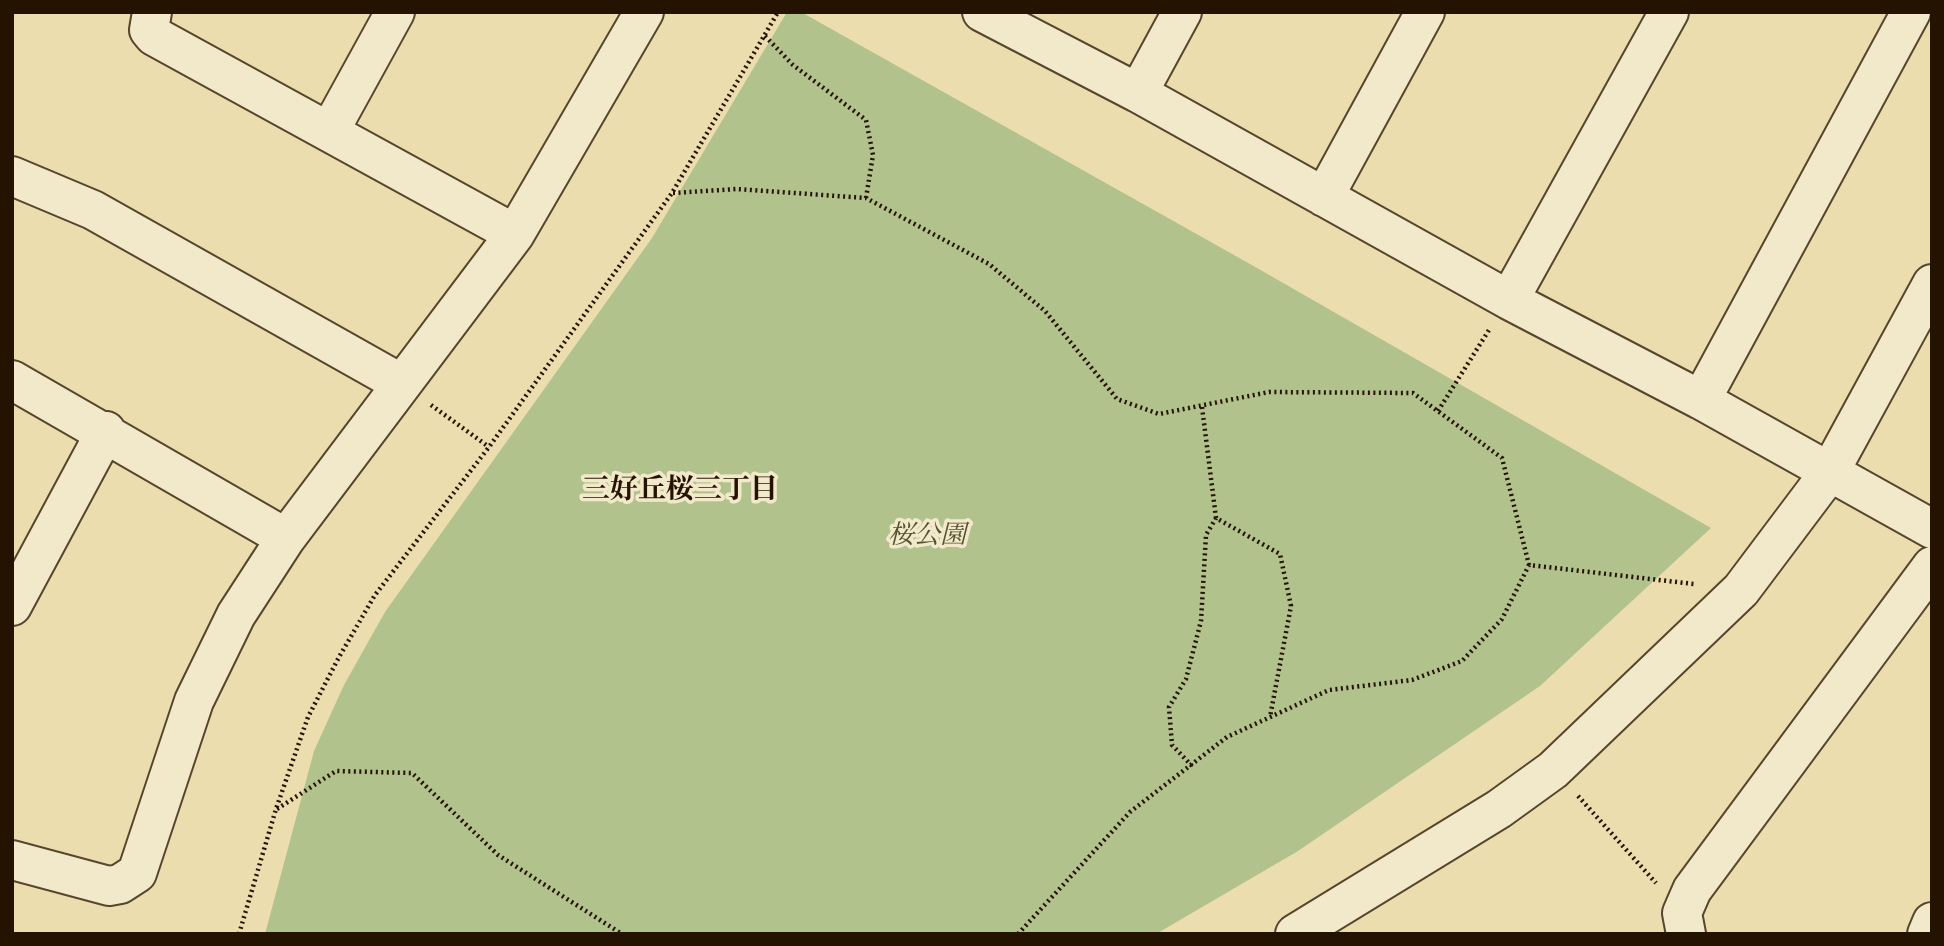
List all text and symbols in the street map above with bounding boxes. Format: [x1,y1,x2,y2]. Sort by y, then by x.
district label: 三好丘桜三丁目 [582,474,778,508]
park label: 桜公園 [888,521,966,553]

